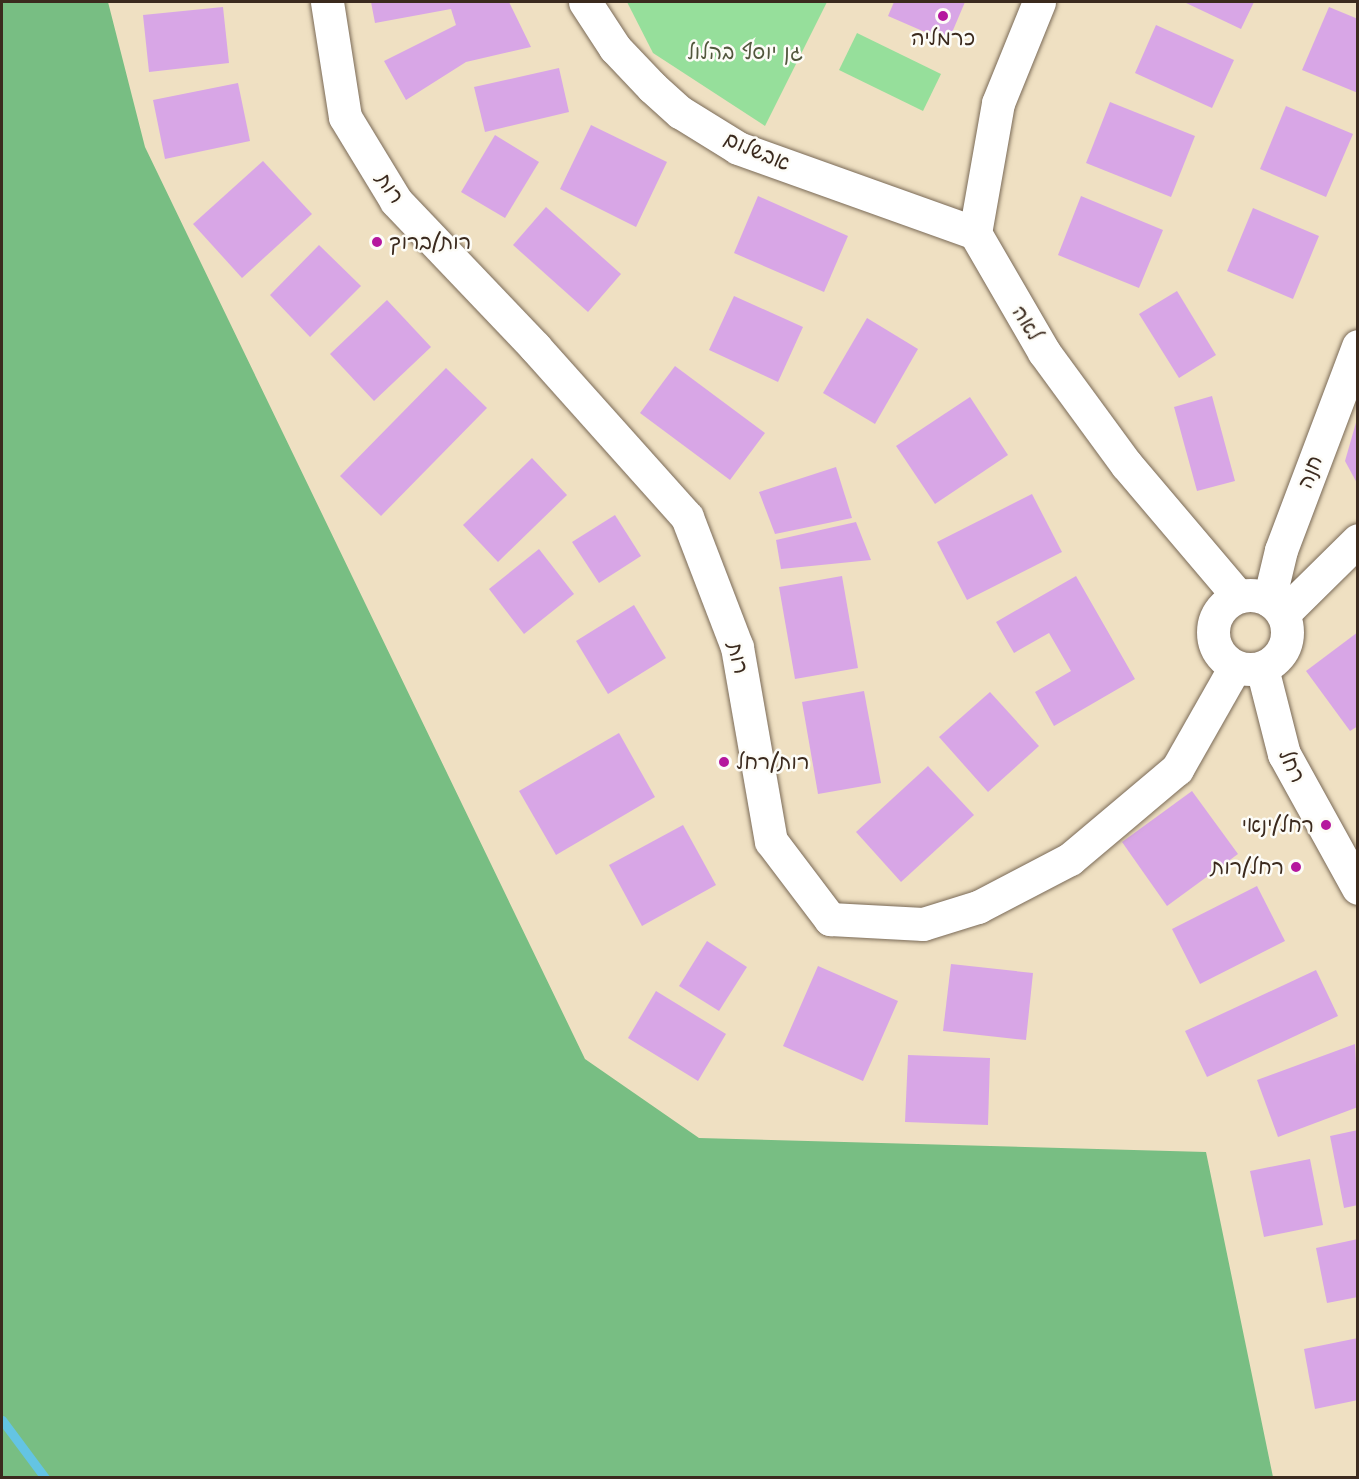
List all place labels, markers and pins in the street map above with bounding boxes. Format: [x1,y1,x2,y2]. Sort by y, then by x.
marker: כרמליה [936,9,950,23]
place label: כרמליה [911,25,975,51]
place label: רות/ברוך [389,229,471,255]
marker: רות/ברוך [370,235,384,249]
place label: רות/רחל [736,749,809,775]
marker: רות/רחל [717,755,731,769]
place label: רחל/ינאי [1242,812,1314,838]
marker: רחל/ינאי [1319,818,1333,832]
place label: רחל/רות [1211,854,1284,880]
marker: רחל/רות [1289,860,1303,874]

